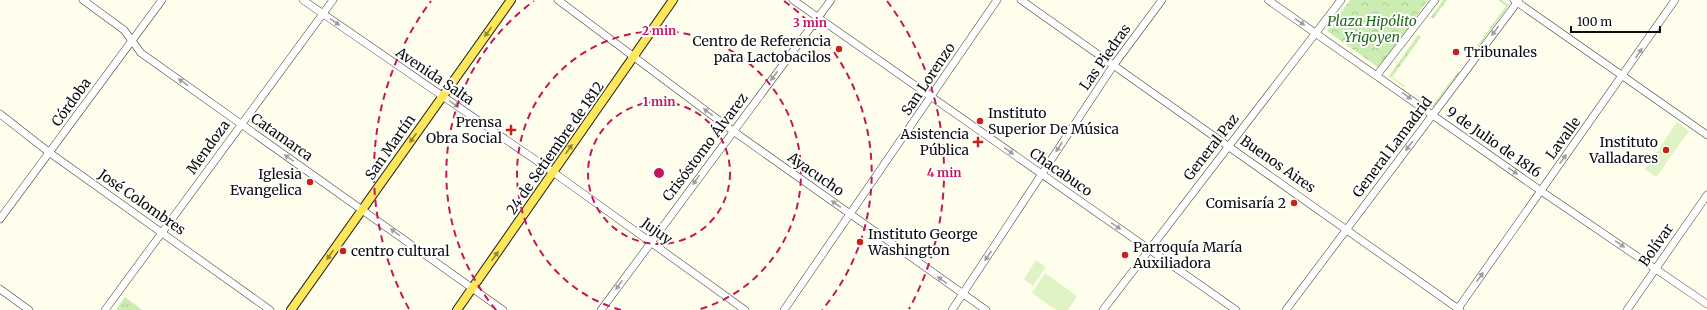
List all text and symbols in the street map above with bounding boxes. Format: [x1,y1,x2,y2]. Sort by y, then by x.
scale bar [1571,8,1660,34]
park label: Plaza Hipólito Yrigoyen [1327,12,1417,46]
text: 100 m [1577,14,1612,29]
text: 3 min [793,15,827,30]
one-way arrow [330,18,340,26]
one-way arrow [1295,18,1305,26]
street label: Las Piedras [1076,20,1134,94]
text: 2 min [642,23,676,38]
one-way arrow [484,26,492,37]
one-way arrow [1491,26,1500,37]
place label: Centro de Referencia para Lactobacilos [693,32,831,66]
street label: San Lorenzo [897,39,959,119]
street label: Avenida Salta [392,43,478,109]
place label: Tribunales [1464,43,1537,61]
marker: Centro de Referencia para Lactobacilos [834,44,844,54]
marker: Tribunales [1451,47,1461,57]
one-way arrow [1635,48,1643,58]
one-way arrow [770,71,778,81]
street label: Córdoba [47,74,95,130]
one-way arrow [178,78,188,86]
street label: 24 de Setiembre de 1812 [502,78,608,218]
street label: Crisóstomo Álvarez [658,89,752,205]
one-way arrow [1401,92,1412,101]
street label: General Lamadrid [1348,93,1436,201]
text: 1 min [643,94,675,109]
one-way arrow [448,100,459,108]
street label: 9 de Julio de 1816 [1443,103,1545,181]
place label: Instituto Superior De Música [988,104,1120,138]
one-way arrow [703,108,714,116]
street label: Catamarca [248,109,317,165]
street label: General Paz [1179,110,1243,184]
street label: San Martín [361,111,419,183]
place label: Prensa Obra Social [426,113,503,147]
street label: Lavalle [1542,113,1584,163]
street label: Mendoza [182,116,234,177]
marker: Instituto Superior De Música [975,116,985,126]
marker: Prensa Obra Social [505,124,517,136]
place label: Asistencia Pública [899,125,969,159]
street label: Buenos Aires [1237,131,1319,197]
one-way arrow [409,132,417,143]
place label: Instituto Valladares [1588,133,1658,167]
marker: Asistencia Pública [972,136,984,148]
one-way arrow [1056,141,1063,153]
one-way arrow [1405,141,1413,152]
one-way arrow [565,144,573,154]
street label: Chacabuco [1026,144,1096,200]
marker: Instituto Valladares [1661,145,1671,155]
one-way arrow [1004,147,1014,155]
street label: Ayacucho [784,148,848,200]
one-way arrow [284,154,294,162]
one-way arrow [1559,154,1567,164]
street label: José Colombres [94,165,189,239]
place label: Iglesia Evangelica [230,165,302,199]
text: 4 min [927,165,961,180]
centre of rings [652,166,666,180]
one-way arrow [1508,167,1518,175]
one-way arrow [692,175,700,186]
marker: Iglesia Evangelica [305,177,315,187]
place label: Comisaría 2 [1206,194,1286,212]
marker: Comisaría 2 [1289,198,1299,208]
one-way arrow [831,200,842,208]
street label: Jujuy [637,213,677,249]
street label: Bolívar [1635,220,1677,270]
one-way arrow [1110,222,1121,230]
place label: Instituto George Washington [867,225,978,259]
one-way arrow [390,228,401,236]
marker: Instituto George Washington [855,237,865,247]
place label: Parroquía María Auxiliadora [1132,238,1243,272]
one-way arrow [1615,241,1626,248]
place label: centro cultural [351,242,450,260]
marker: centro cultural [338,246,348,256]
one-way arrow [326,250,334,261]
one-way arrow [985,250,992,262]
marker: Parroquía María Auxiliadora [1120,250,1130,260]
one-way arrow [491,251,499,261]
one-way arrow [1476,271,1484,282]
one-way arrow [937,276,947,284]
one-way arrow [615,280,623,290]

